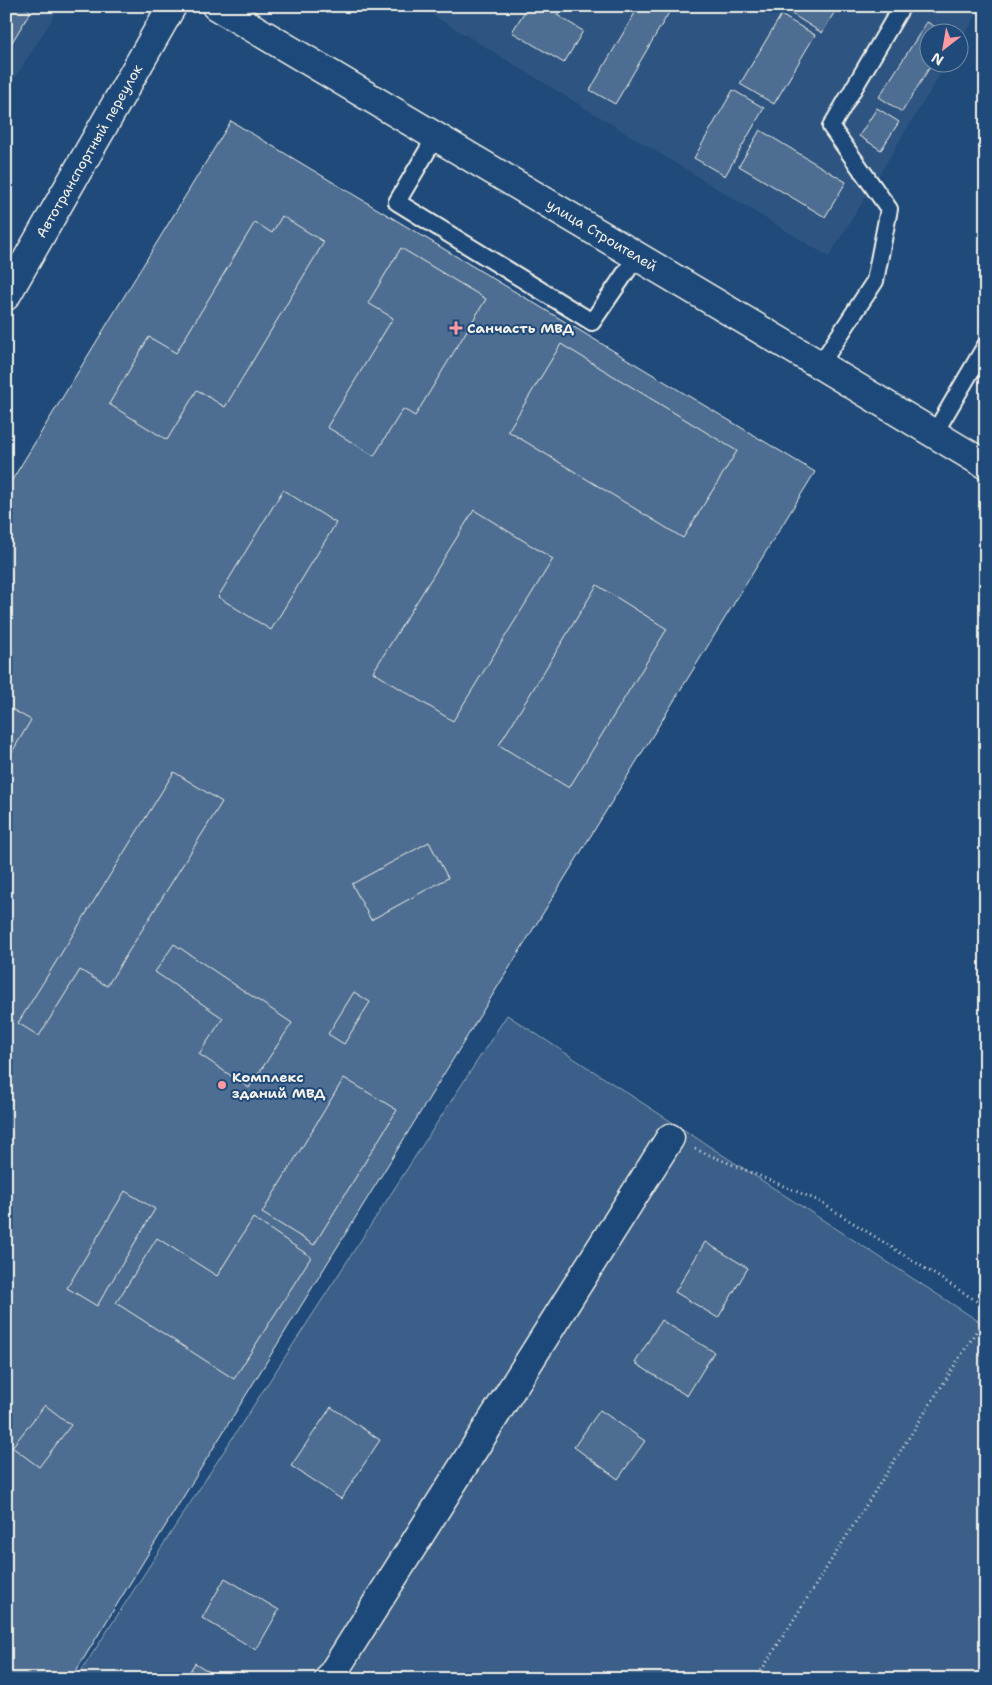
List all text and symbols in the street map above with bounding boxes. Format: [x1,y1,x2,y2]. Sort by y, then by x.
north arrow [920,22,970,72]
text: N [928,49,947,70]
street label: Автотранспортный переулок [32,60,146,241]
street label: улица Строителей [543,195,661,275]
place label: Санчасть МВД [467,319,574,337]
marker: Санчасть МВД [449,321,463,335]
place label: Комплекс зданий МВД [232,1068,326,1102]
marker: Комплекс зданий МВД [216,1079,228,1091]

